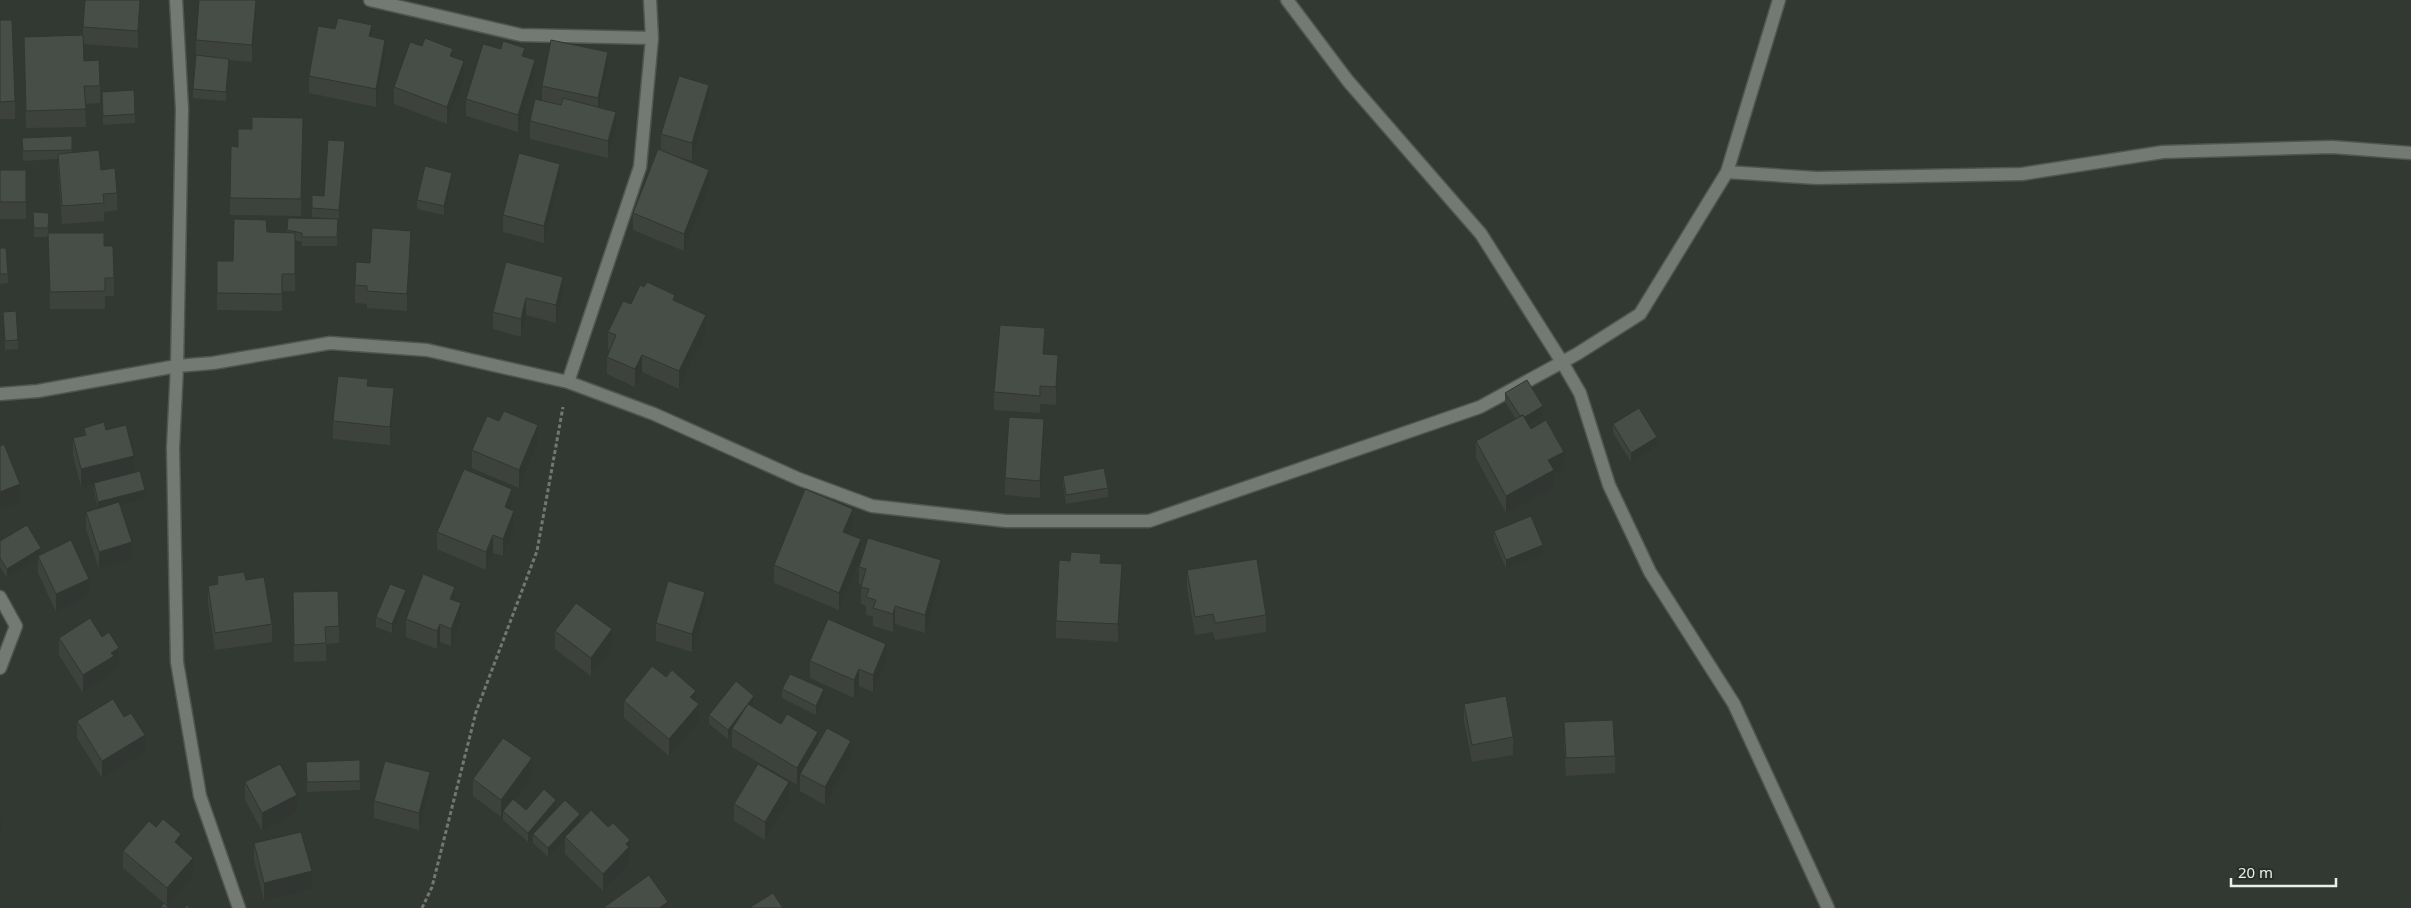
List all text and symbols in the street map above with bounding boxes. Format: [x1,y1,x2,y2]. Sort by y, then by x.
scale bar [2231,856,2336,888]
text: 20 m [2238,862,2273,882]

